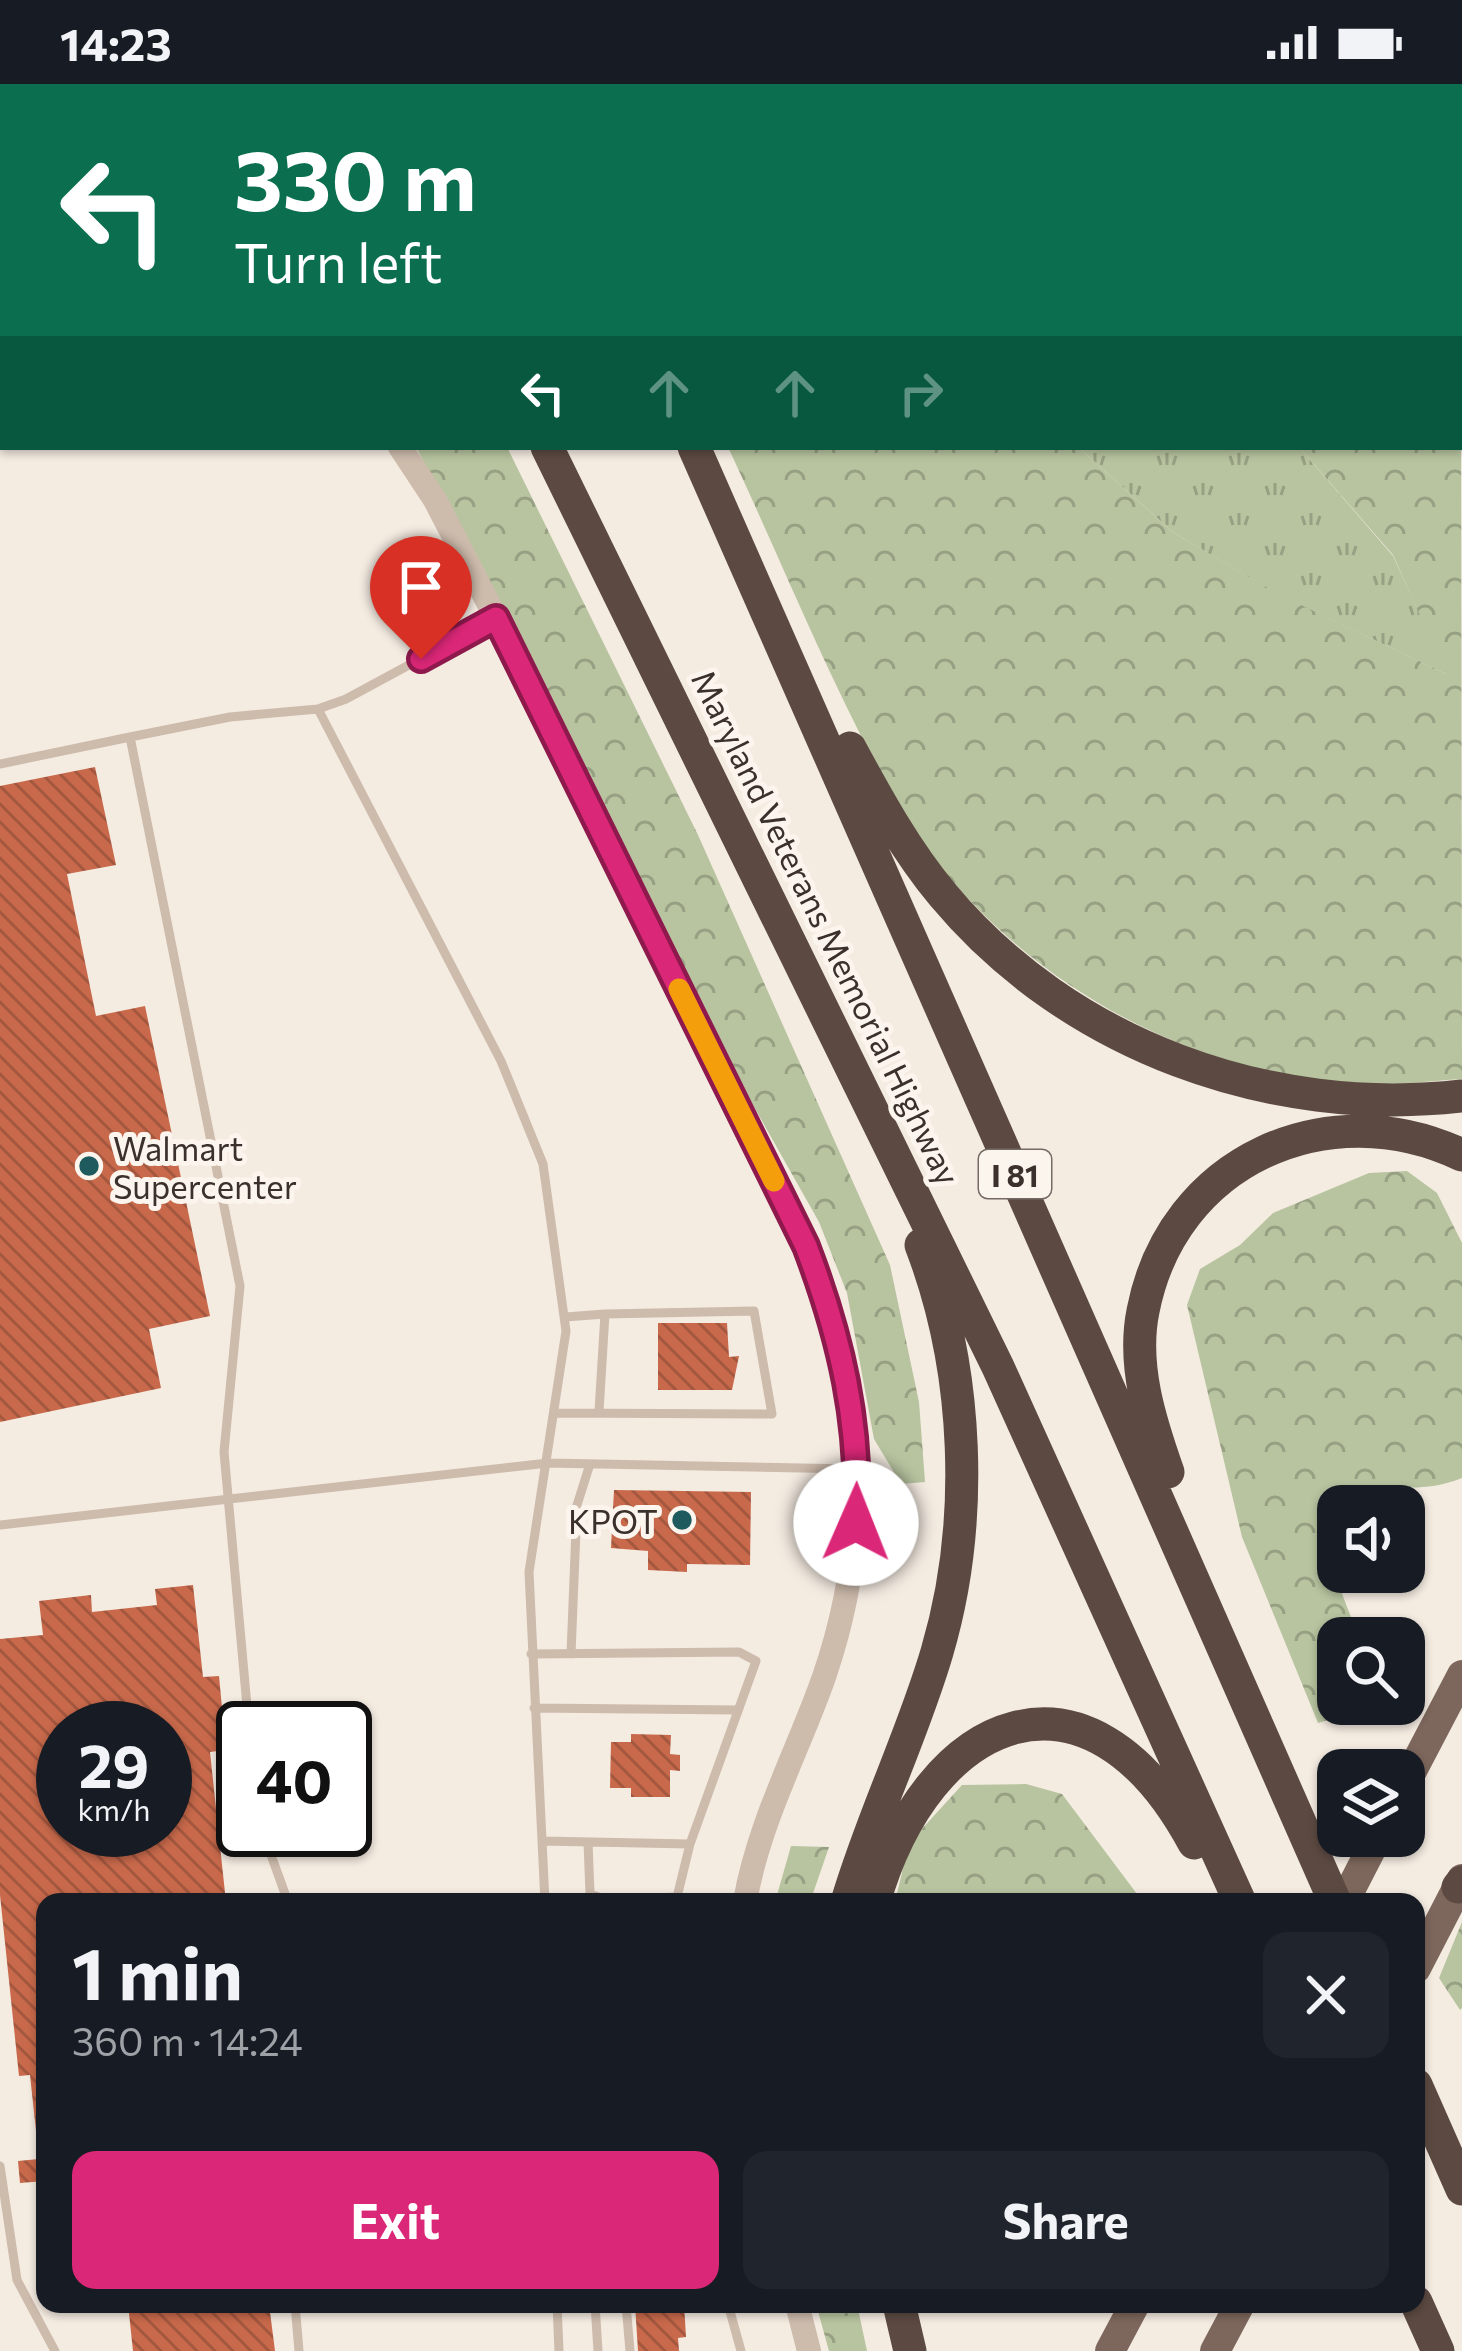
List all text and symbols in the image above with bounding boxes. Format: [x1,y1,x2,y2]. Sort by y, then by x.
text: 14:23 [60,15,172,70]
text: 330 m [234,126,477,228]
icon: left [36,132,192,288]
text: Turn left [234,228,442,294]
icon: left [510,360,576,426]
icon: ahead [636,360,702,426]
icon: ahead [762,360,828,426]
icon: right [888,360,954,426]
pin [370,536,472,659]
icon: arrive [388,554,454,620]
street label: Maryland Veterans Memorial Highway [684,663,970,1191]
place label: Walmart Supercenter [113,1127,297,1206]
road number: I 81 [979,1150,1051,1198]
marker: Walmart Supercenter [76,1153,102,1179]
position arrow [793,1460,919,1586]
map controls [1317,1485,1425,1857]
button: sound [1317,1485,1425,1593]
place label: KPOT [568,1500,658,1541]
marker: KPOT [669,1507,695,1533]
button: search [1317,1617,1425,1725]
speed limit sign: 40 [216,1701,372,1857]
text: 29 [79,1727,149,1800]
button: layers [1317,1749,1425,1857]
text: km/h [78,1790,150,1827]
text: 1 min [72,1927,243,2015]
button: close [1263,1932,1389,2058]
text: 360 m · 14:24 [72,2016,303,2064]
button: Exit [72,2151,719,2289]
button: Share [743,2151,1389,2289]

